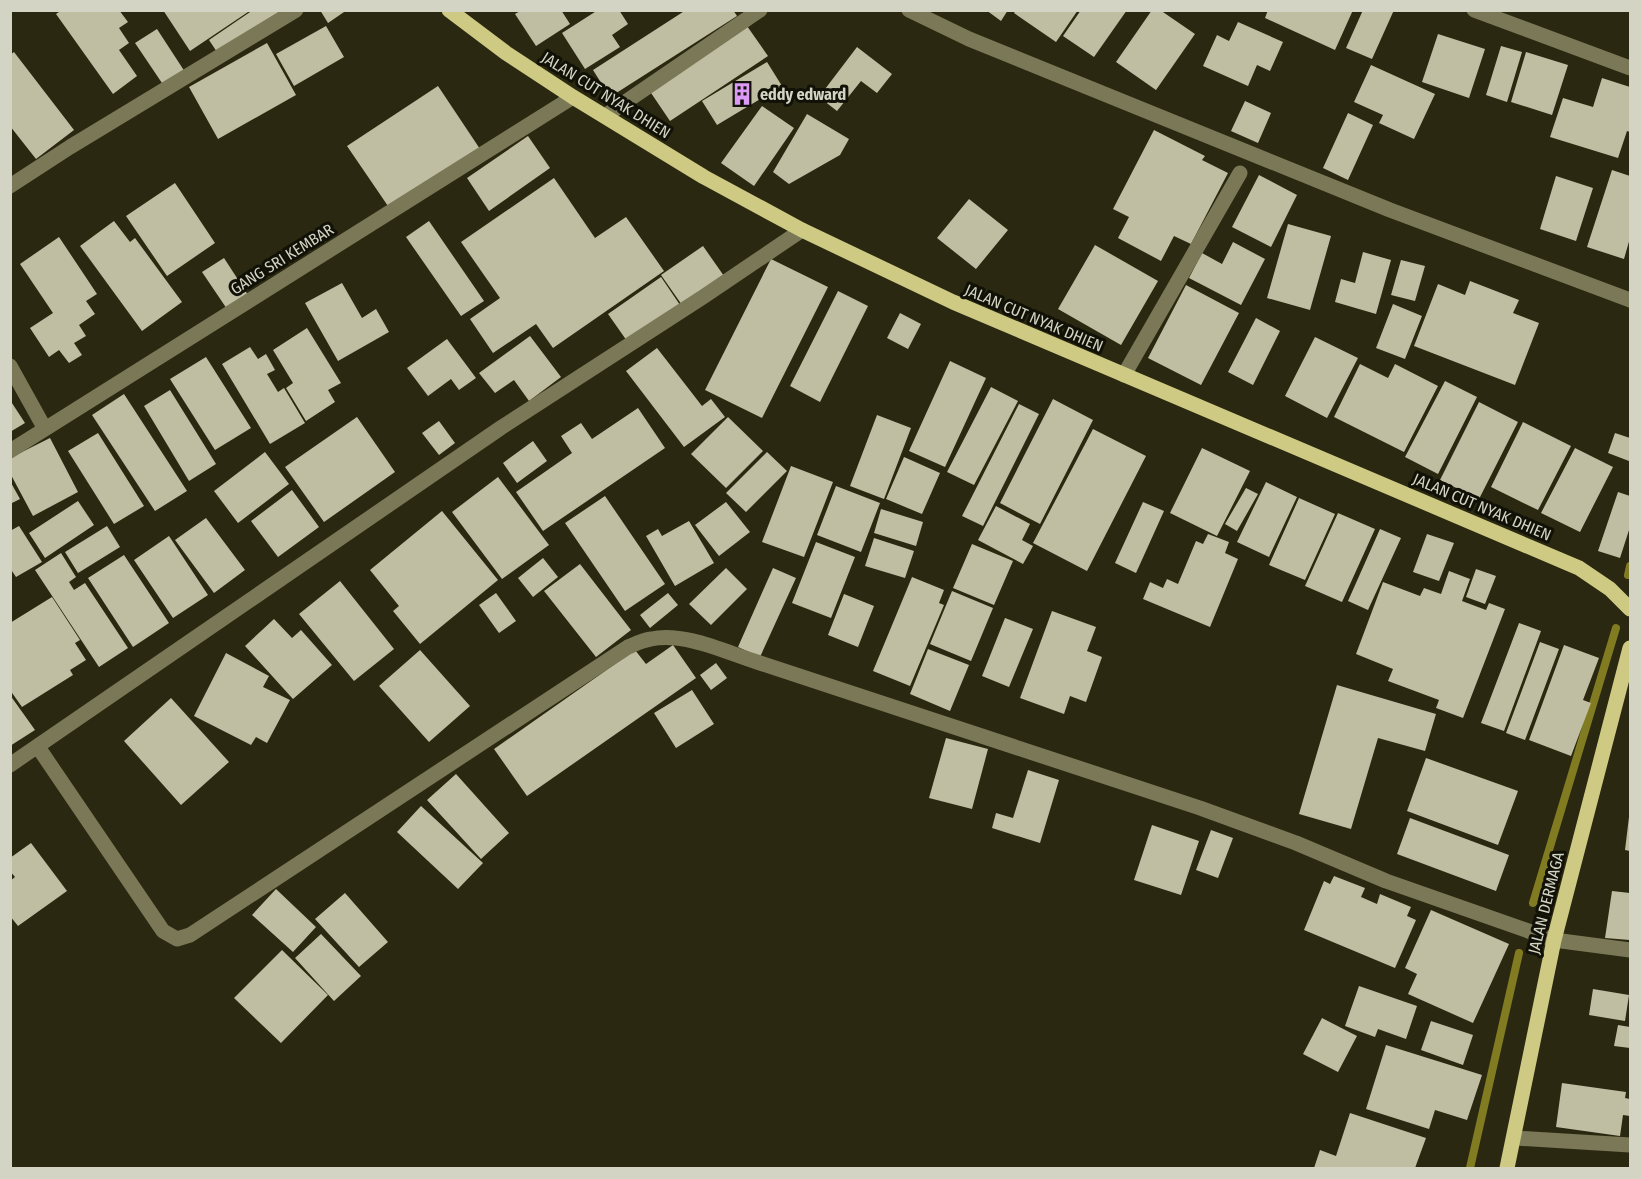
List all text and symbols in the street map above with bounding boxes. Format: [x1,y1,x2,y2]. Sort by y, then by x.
street label: JALAN CUT NYAK DHIEN [538,48,674,142]
building icon: eddy edward [729,81,755,107]
place label: eddy edward [760,85,846,104]
street label: GANG SRI KEMBAR [227,220,337,298]
street label: JALAN CUT NYAK DHIEN [962,280,1106,356]
street label: JALAN CUT NYAK DHIEN [1410,469,1554,545]
street label: JALAN DERMAGA [1524,849,1568,956]

